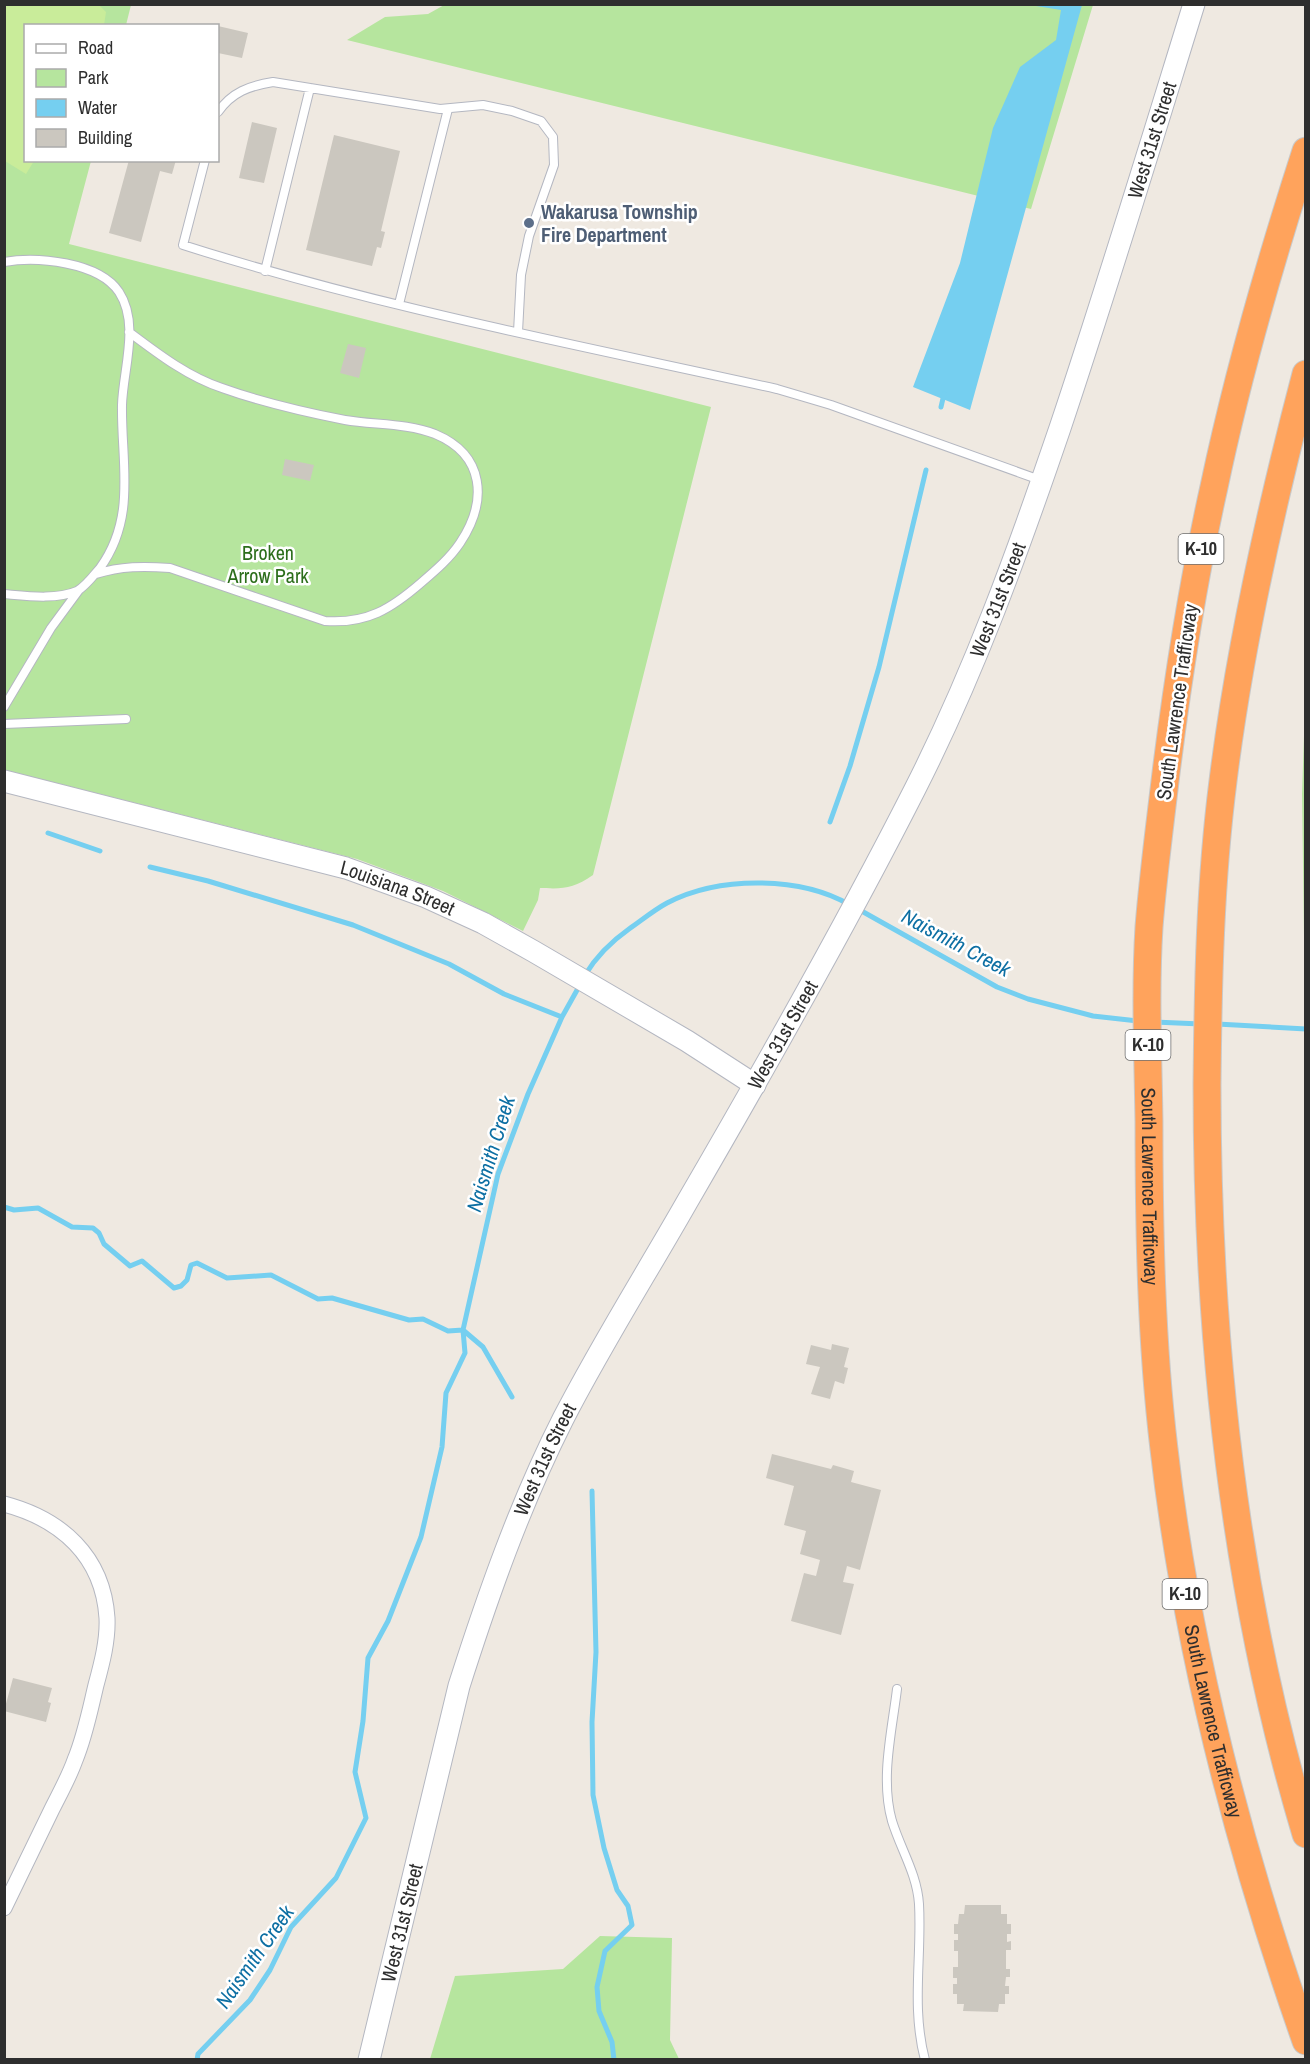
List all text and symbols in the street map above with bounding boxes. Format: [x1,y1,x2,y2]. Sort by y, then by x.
legend [24,24,219,162]
text: Road [78,35,113,60]
text: Park [78,65,109,90]
street label: West 31st Street [1121,78,1182,202]
text: Water [78,95,117,120]
text: Building [78,125,133,150]
place label: Wakarusa Township Fire Department [541,198,698,248]
marker: Wakarusa Township Fire Department [522,216,536,230]
road number: K-10 [1178,534,1224,564]
street label: West 31st Street [963,538,1032,661]
park label: Broken Arrow Park [226,539,309,589]
street label: South Lawrence Trafficway [1149,601,1204,802]
street label: Louisiana Street [338,853,460,922]
water label: Naismith Creek [897,902,1017,984]
street label: West 31st Street [741,975,824,1094]
road number: K-10 [1126,1030,1170,1060]
street label: South Lawrence Trafficway [1135,1087,1166,1286]
water label: Naismith Creek [459,1091,522,1215]
street label: West 31st Street [507,1398,582,1520]
road number: K-10 [1162,1579,1208,1609]
street label: South Lawrence Trafficway [1178,1622,1250,1821]
street label: West 31st Street [374,1860,429,1985]
water label: Naismith Creek [208,1898,302,2014]

